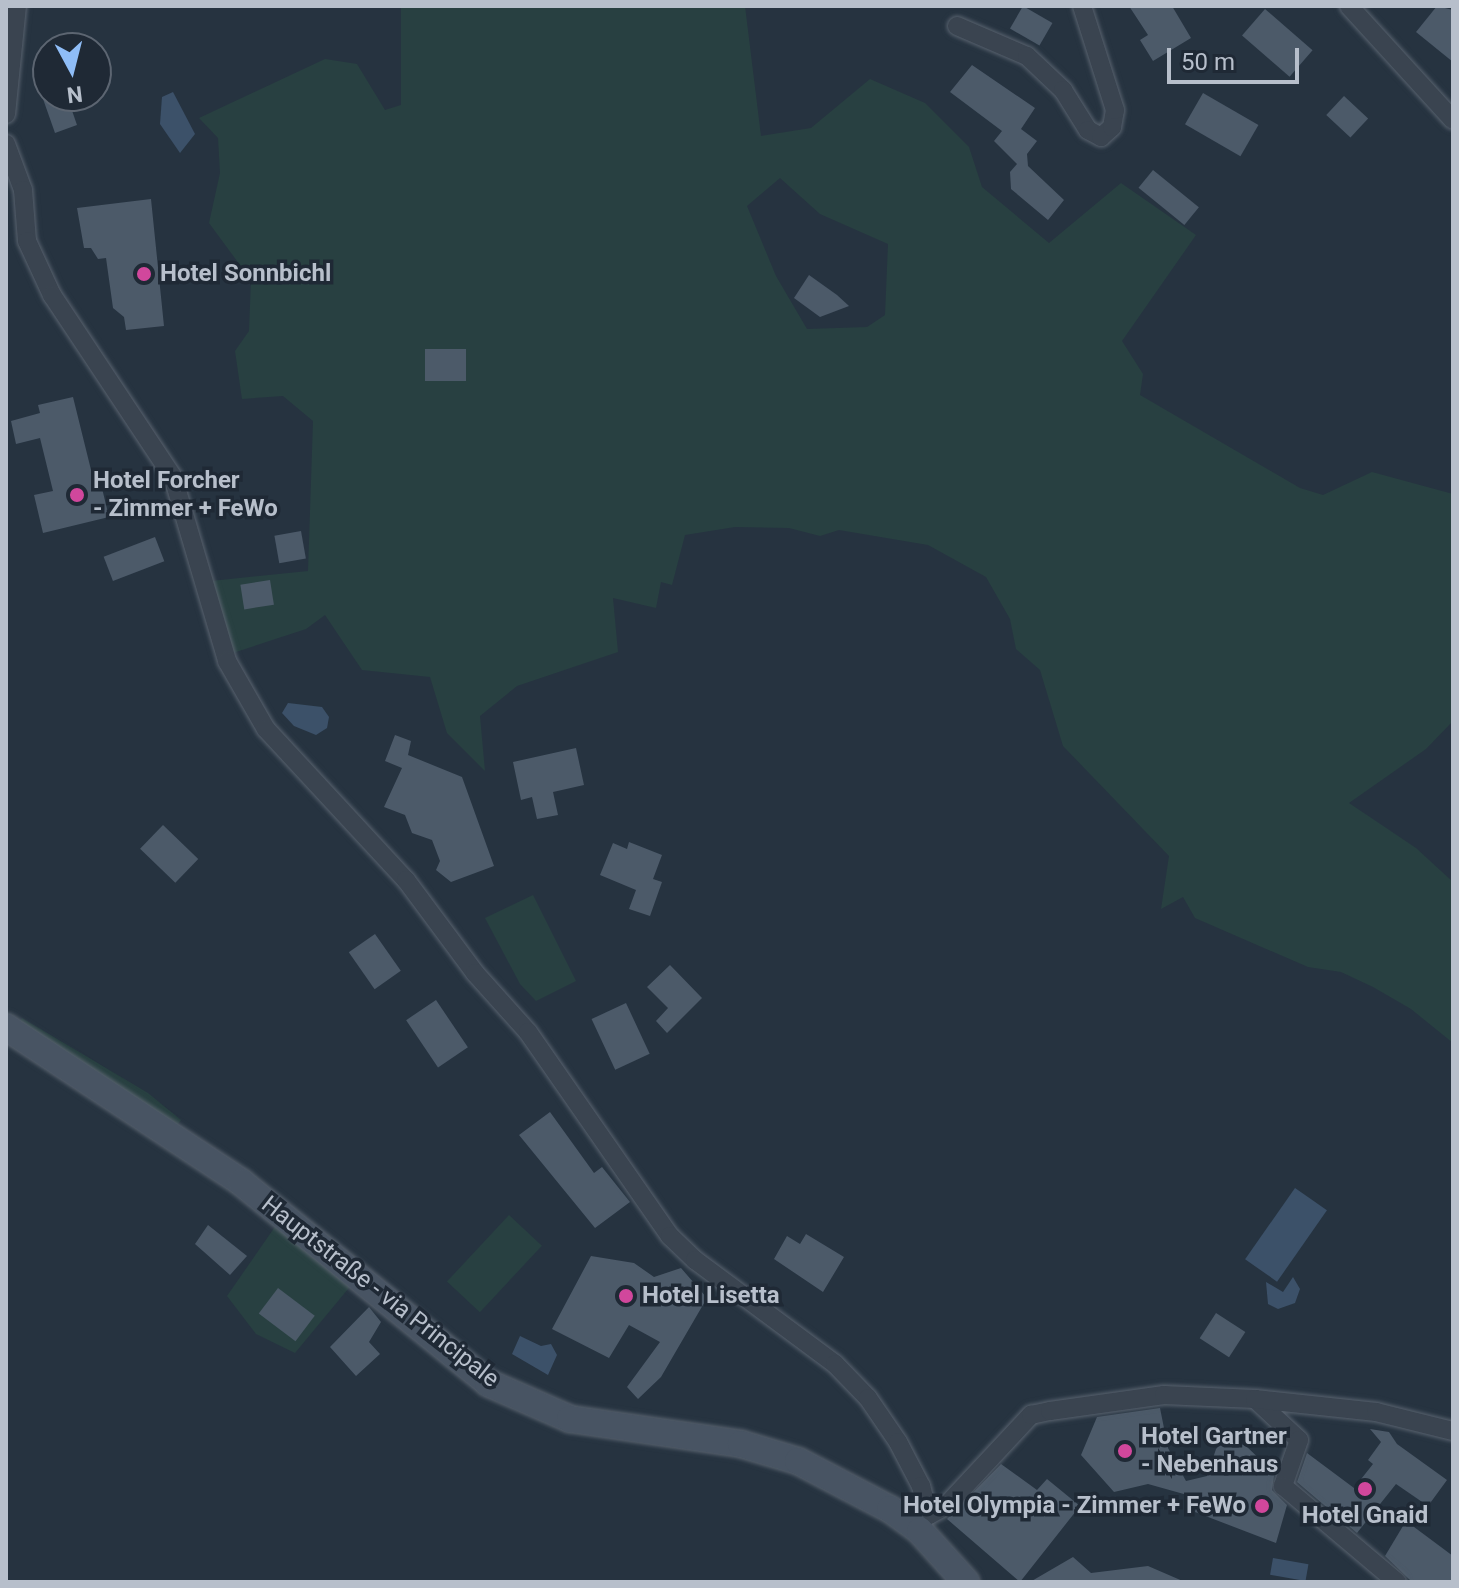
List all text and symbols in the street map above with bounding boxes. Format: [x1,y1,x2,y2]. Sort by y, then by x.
north arrow [32,32,112,112]
scale bar [1171,32,1303,82]
text: 50 m [1181,48,1235,76]
text: N [66,81,84,108]
place label: Hotel Sonnbichl [160,260,331,288]
marker: Hotel Sonnbichl [135,265,153,283]
place label: Hotel Forcher - Zimmer + FeWo [93,467,278,523]
marker: Hotel Forcher - Zimmer + FeWo [68,486,86,504]
street label: Hauptstraße - via Principale [255,1190,505,1394]
place label: Hotel Lisetta [642,1282,780,1310]
marker: Hotel Lisetta [617,1287,635,1305]
place label: Hotel Gartner - Nebenhaus [1141,1423,1287,1479]
marker: Hotel Gartner - Nebenhaus [1116,1442,1134,1460]
marker: Hotel Gnaid [1356,1480,1374,1498]
place label: Hotel Olympia - Zimmer + FeWo [903,1492,1246,1520]
marker: Hotel Olympia - Zimmer + FeWo [1253,1497,1271,1515]
place label: Hotel Gnaid [1302,1502,1428,1530]

